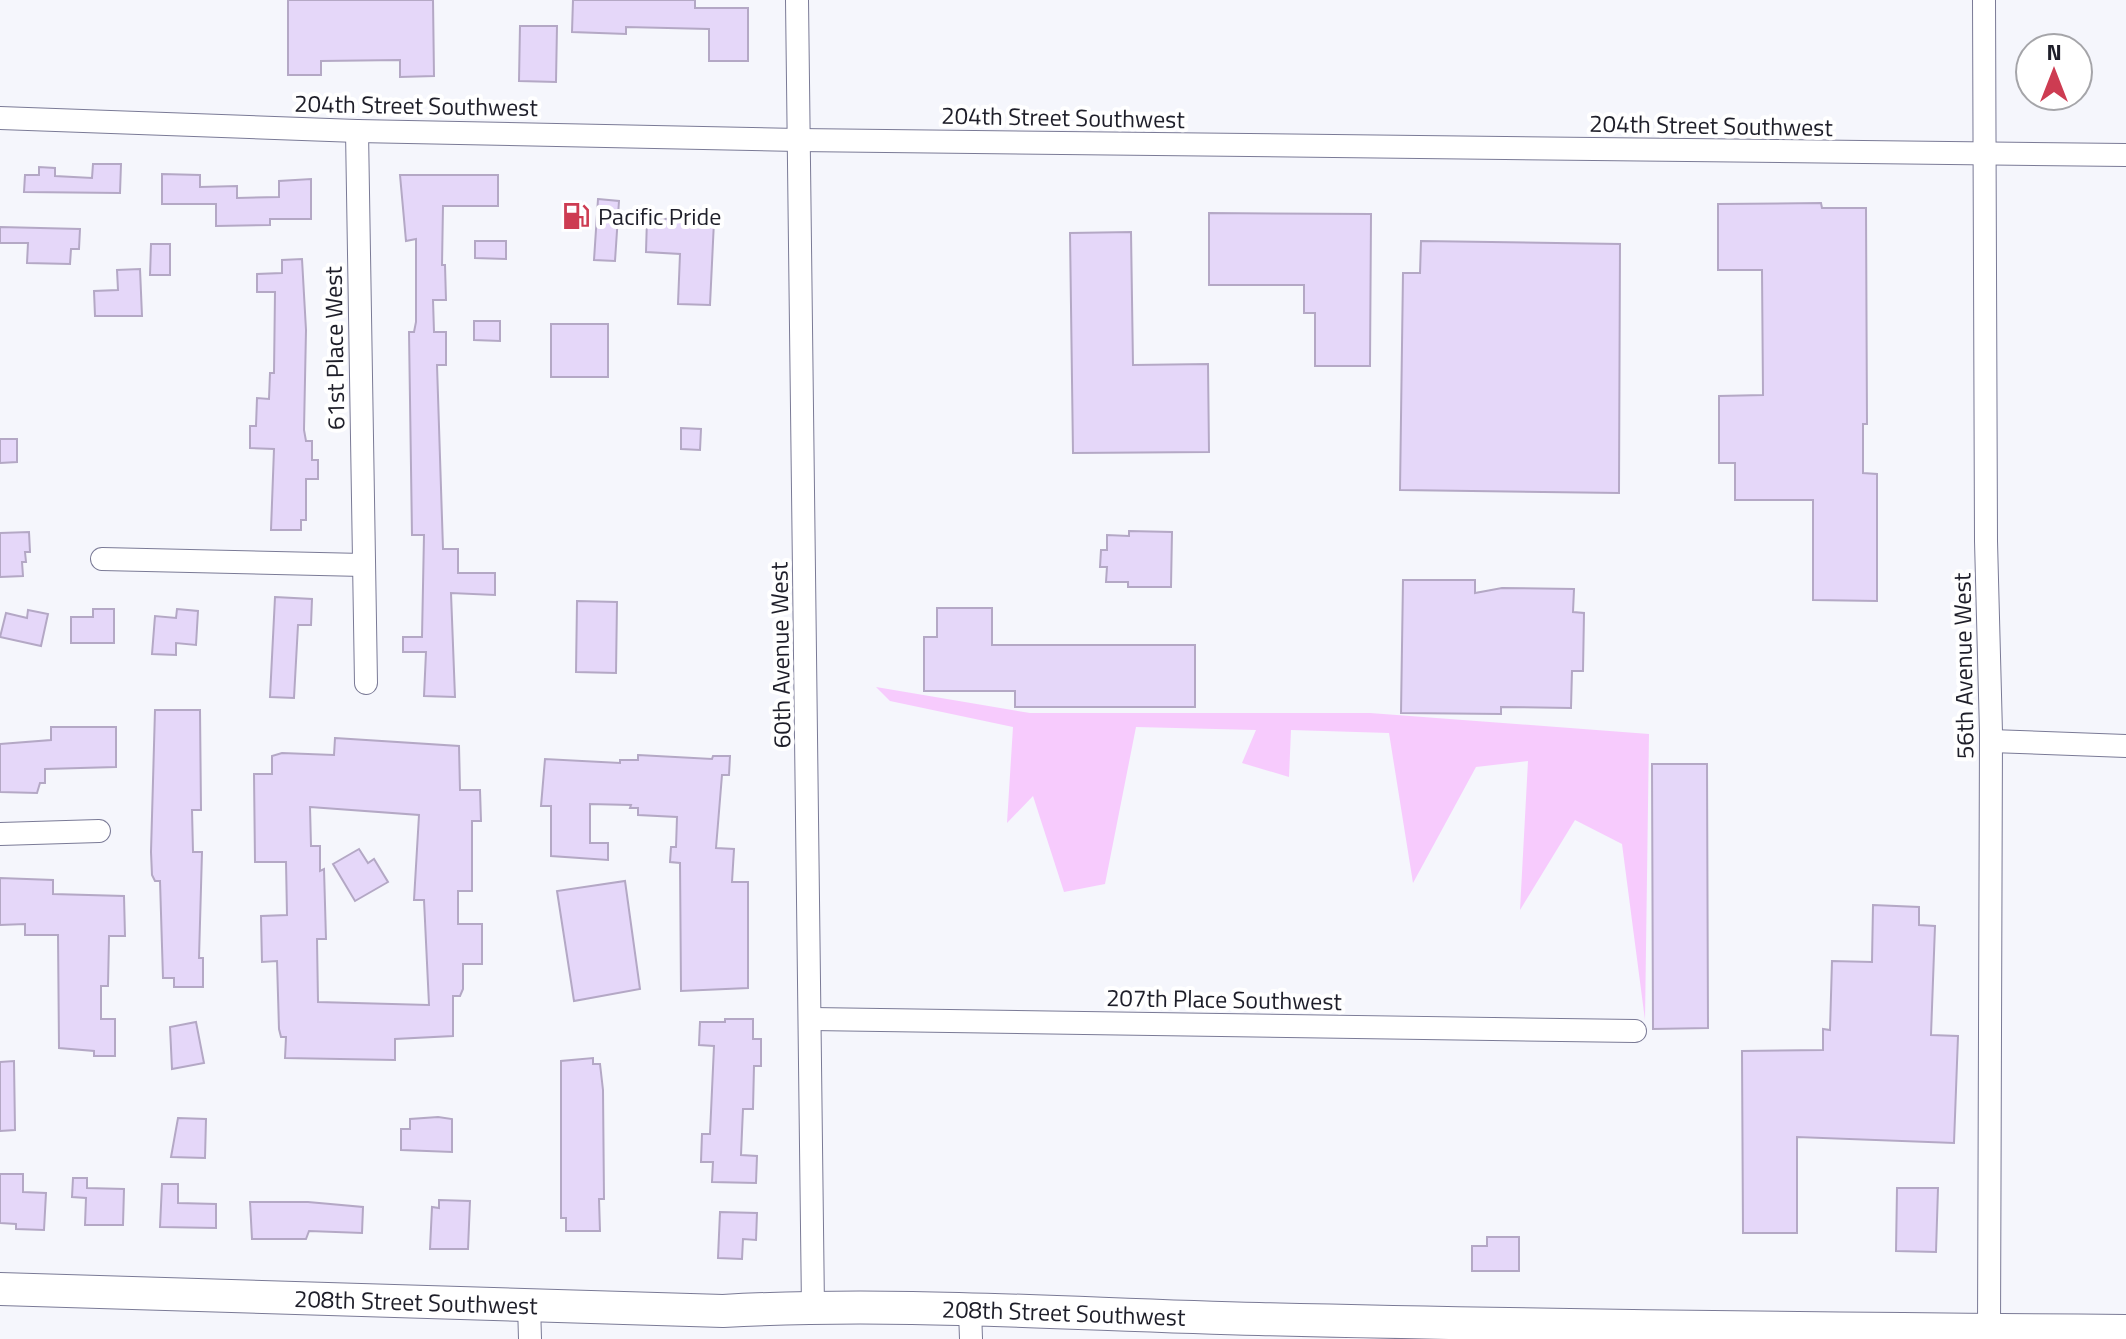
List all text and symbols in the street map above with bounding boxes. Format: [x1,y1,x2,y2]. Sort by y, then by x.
north arrow [2014,32,2094,112]
text: N [2046,35,2062,69]
street label: 204th Street Southwest [294,85,539,125]
street label: 204th Street Southwest [941,97,1186,137]
street label: 204th Street Southwest [1589,105,1834,145]
place label: Pacific Pride [598,198,721,234]
fuel station icon: Pacific Pride [561,201,591,231]
street label: 61st Place West [315,265,353,430]
street label: 60th Avenue West [760,561,800,748]
street label: 56th Avenue West [1943,572,1983,759]
street label: 207th Place Southwest [1106,979,1343,1019]
street label: 208th Street Southwest [293,1280,539,1323]
street label: 208th Street Southwest [941,1290,1187,1335]

